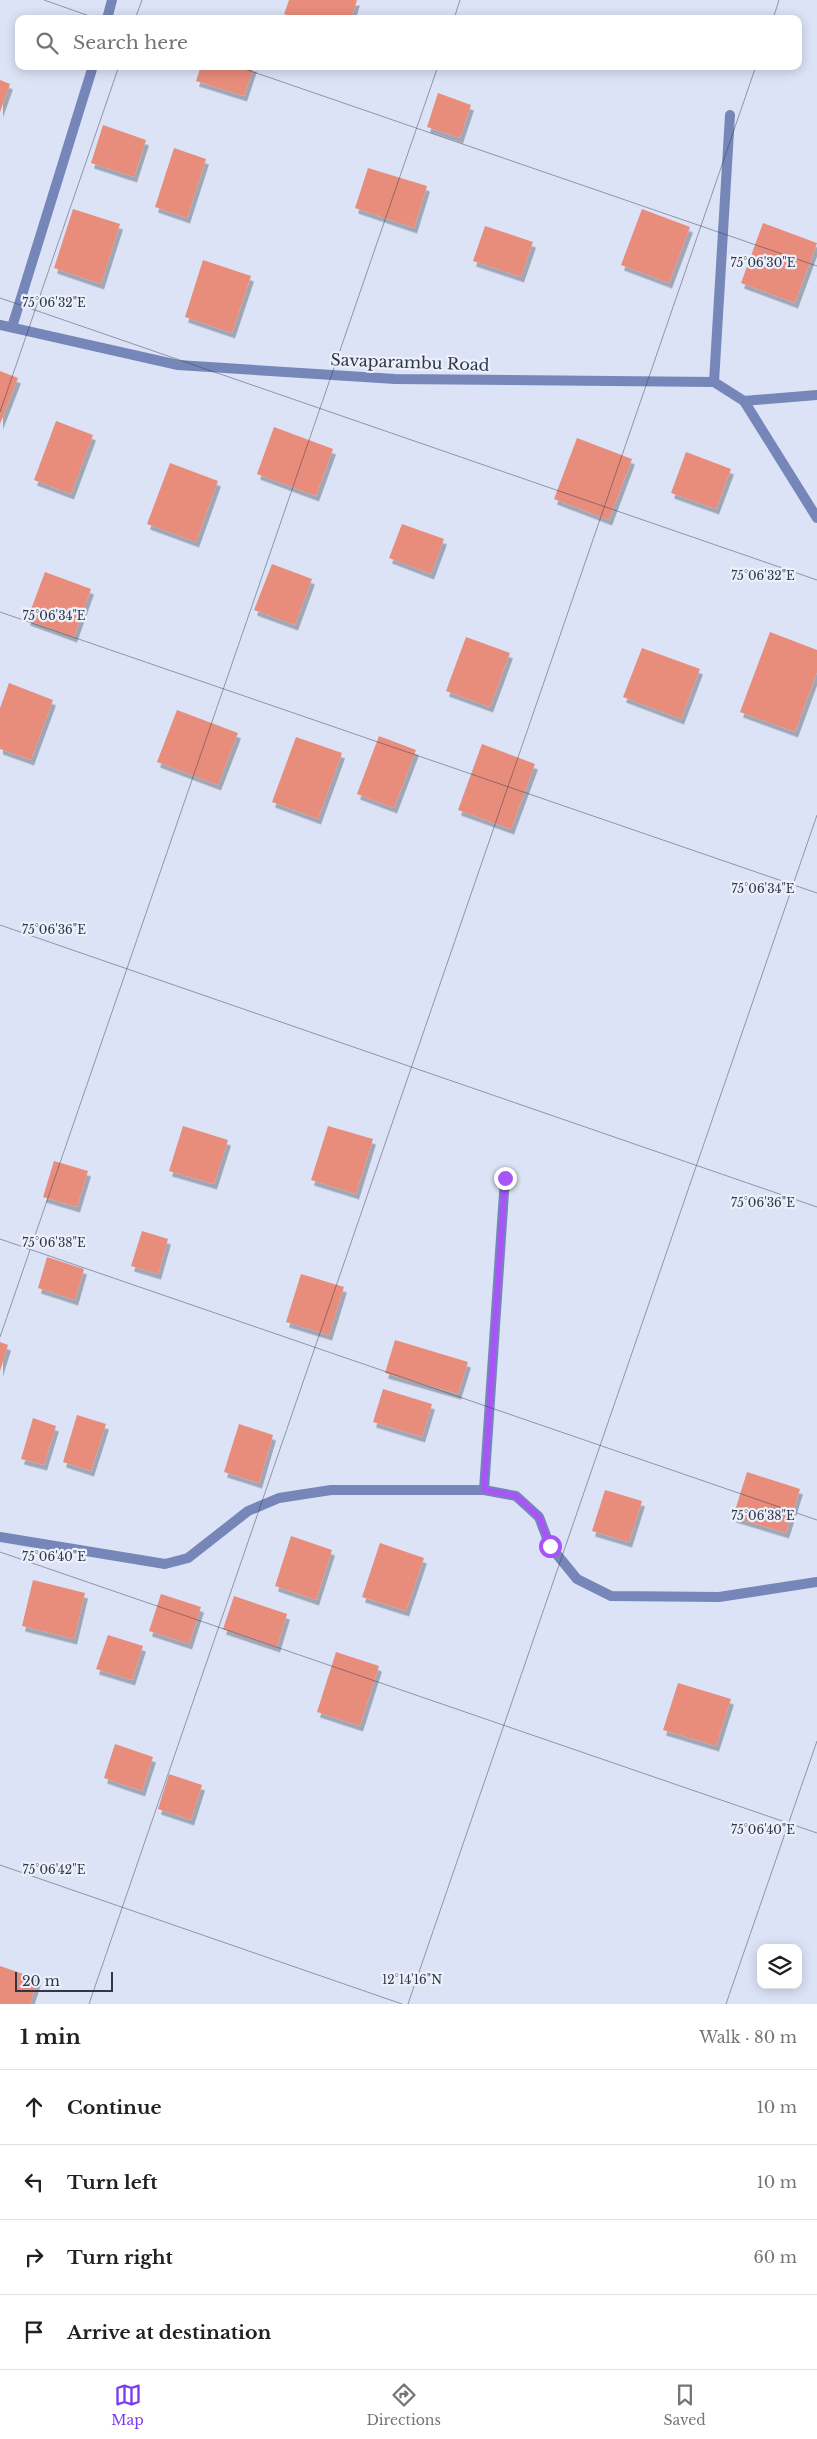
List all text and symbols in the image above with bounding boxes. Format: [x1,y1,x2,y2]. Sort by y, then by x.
search box [15,15,802,70]
icon: search [33,29,61,57]
text: Search here [73,31,188,54]
text: 75°06'30"E [731,255,796,270]
text: 75°06'32"E [22,295,86,310]
street label: Savaparambu Road [330,349,490,375]
text: 75°06'32"E [731,568,795,583]
text: 75°06'34"E [22,608,86,623]
text: 75°06'34"E [731,881,795,896]
text: 75°06'36"E [22,922,86,937]
route end [494,1167,517,1190]
text: 75°06'36"E [731,1195,795,1210]
text: 75°06'38"E [22,1235,86,1250]
text: 75°06'38"E [731,1508,795,1523]
route start [539,1535,562,1558]
text: 75°06'40"E [22,1549,86,1564]
text: 75°06'40"E [731,1822,795,1837]
text: 75°06'42"E [23,1862,86,1877]
map controls [757,1944,802,1989]
button: layers [757,1944,802,1989]
scale bar [15,1969,112,1992]
text: 20 m [22,1972,60,1990]
text: 12°14'16"N [382,1972,442,1987]
text: 1 min [20,2024,81,2050]
text: Walk · 80 m [699,2027,797,2047]
icon: ahead [20,2093,48,2121]
text: Continue [67,2096,162,2119]
text: 10 m [757,2097,797,2117]
icon: left [20,2168,48,2196]
text: Turn left [67,2171,158,2194]
text: 10 m [757,2172,797,2192]
icon: right [20,2243,48,2271]
text: Turn right [67,2246,173,2269]
text: 60 m [754,2247,797,2267]
icon: arrive [20,2318,48,2346]
text: Arrive at destination [67,2321,271,2344]
tab: Map [111,2381,144,2429]
tab: Directions [366,2381,441,2429]
tab: Saved [663,2381,706,2429]

